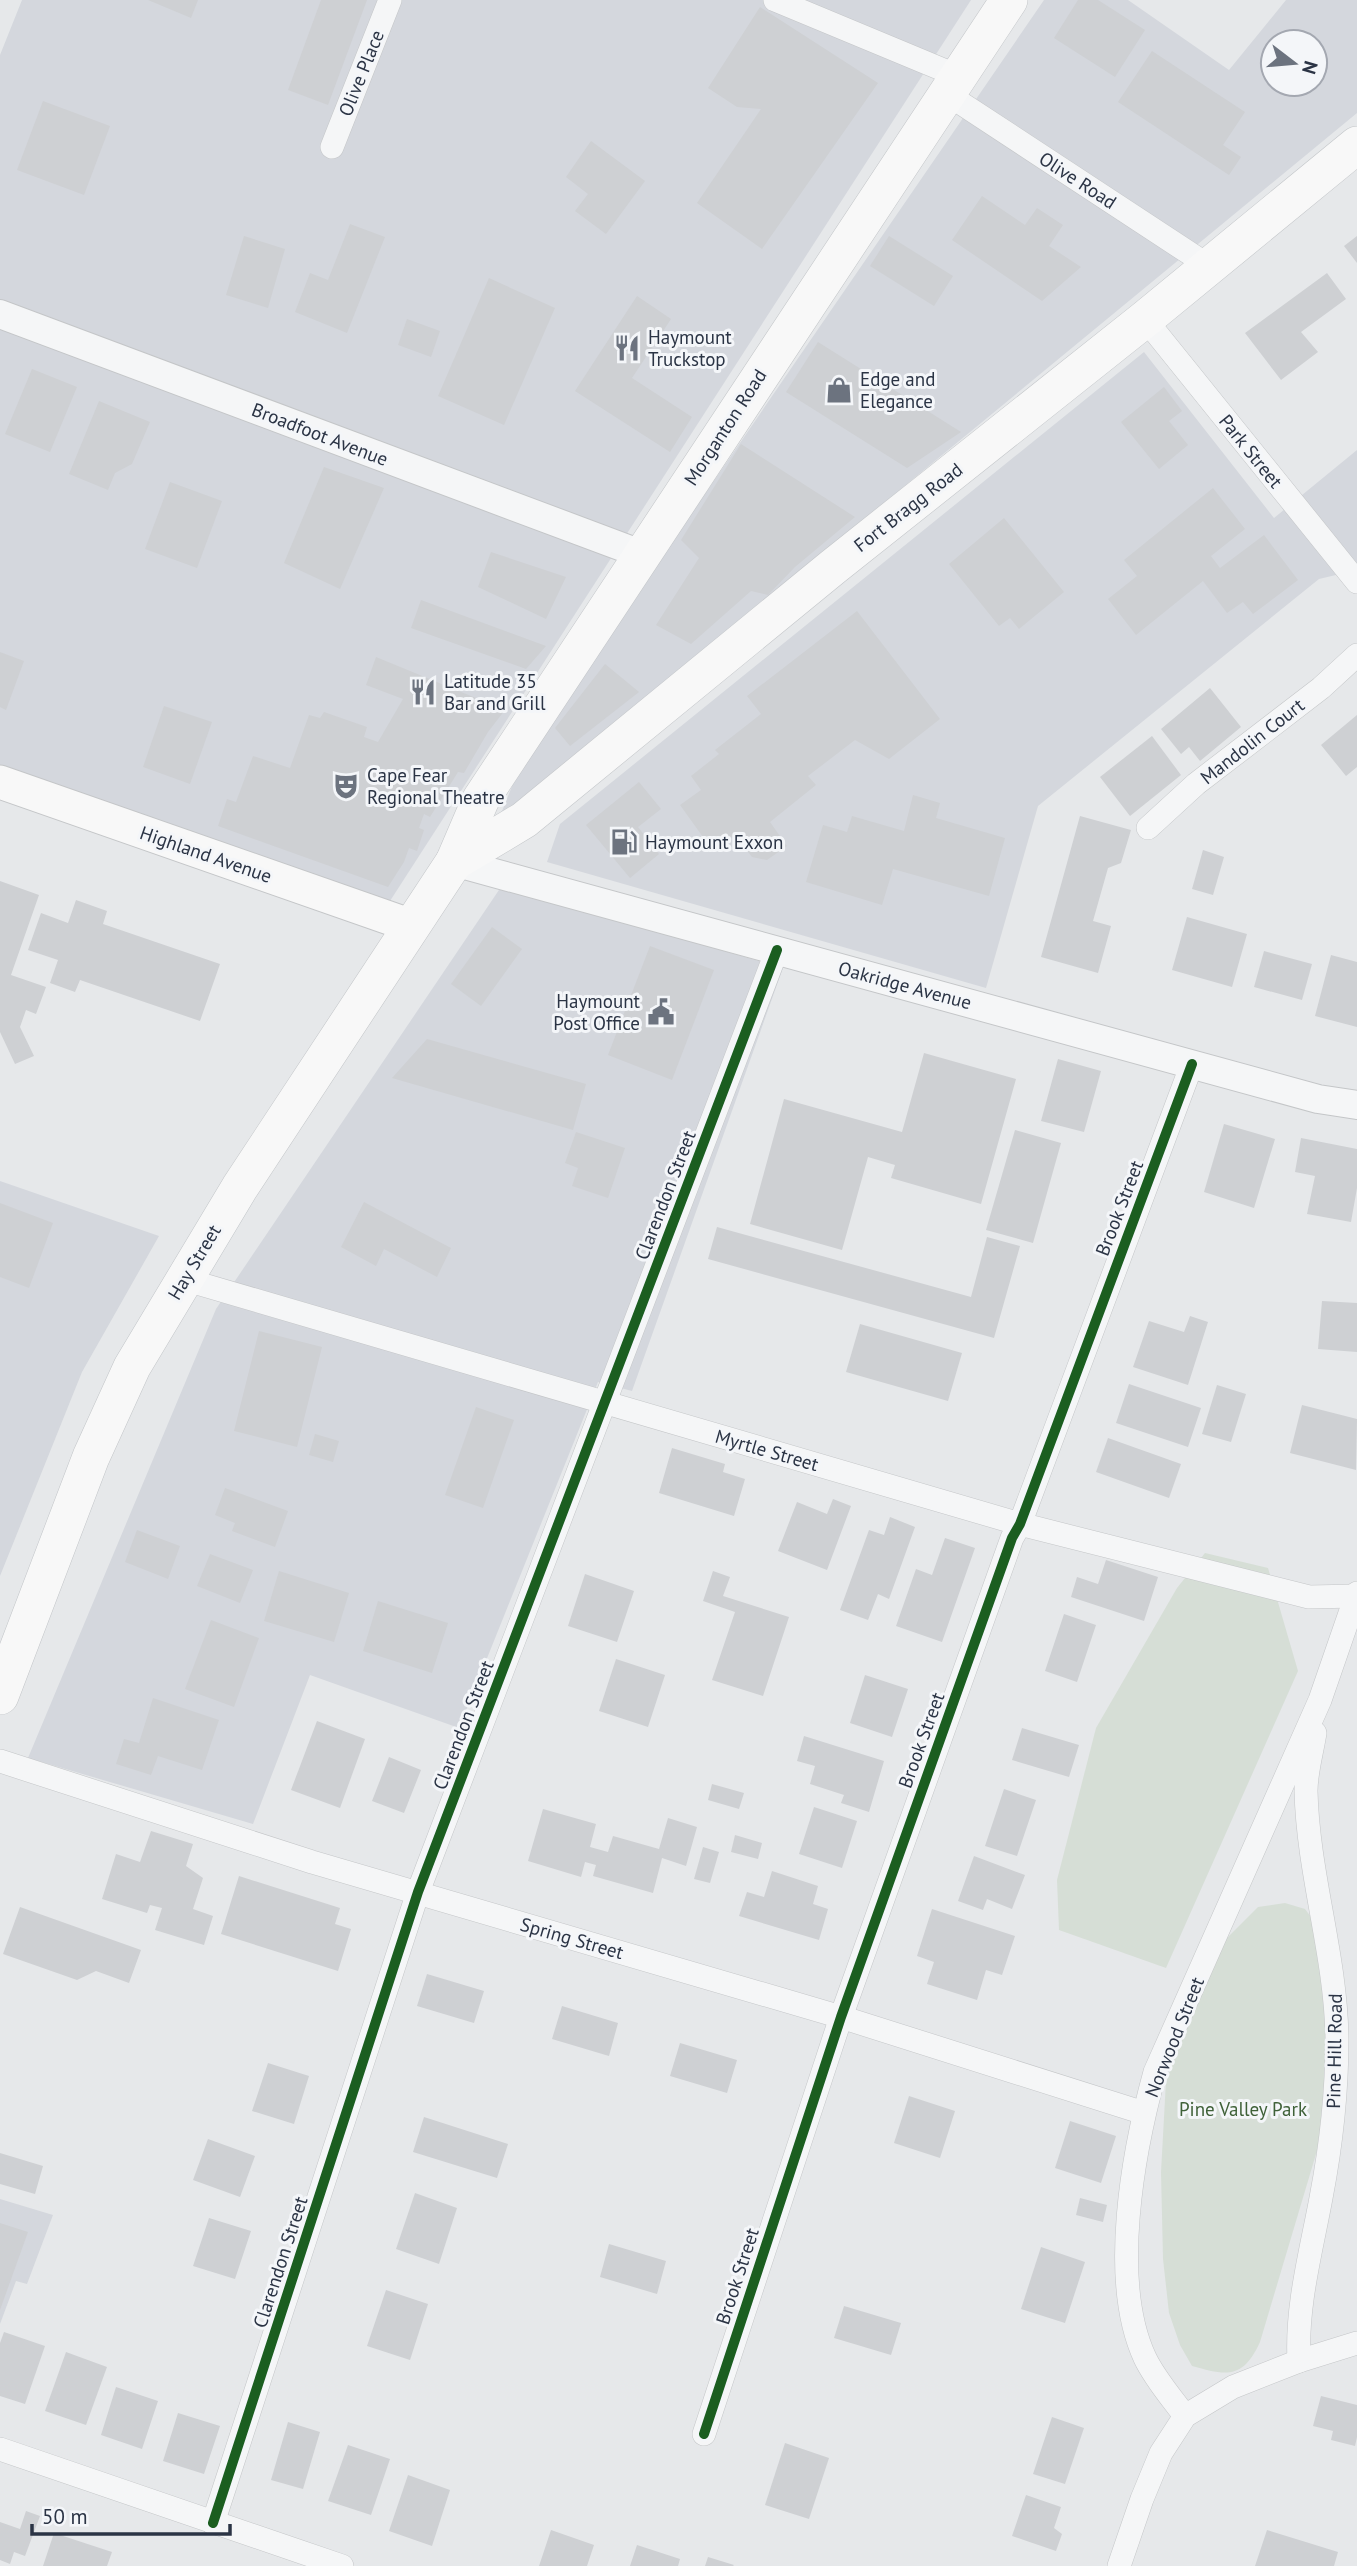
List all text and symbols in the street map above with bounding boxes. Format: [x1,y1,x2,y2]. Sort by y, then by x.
street label: Olive Place [333,26,389,120]
north arrow [1259,28,1329,98]
text: N [1297,58,1324,77]
street label: Olive Road [1035,146,1121,214]
place label: Haymount Truckstop [648,325,732,371]
restaurant icon: Haymount Truckstop [612,333,642,363]
street label: Morganton Road [678,364,772,490]
place label: Edge and Elegance [860,367,935,413]
shop icon: Edge and Elegance [824,375,854,405]
street label: Broadfoot Avenue [249,397,391,471]
street label: Park Street [1214,409,1288,493]
street label: Fort Bragg Road [849,457,967,557]
place label: Latitude 35 Bar and Grill [444,669,546,715]
restaurant icon: Latitude 35 Bar and Grill [408,677,438,707]
street label: Mandolin Court [1195,693,1309,789]
place label: Cape Fear Regional Theatre [367,763,505,809]
theatre icon: Cape Fear Regional Theatre [331,771,361,801]
street label: Highland Avenue [137,820,275,888]
fuel station icon: Haymount Exxon [609,827,639,857]
place label: Haymount Exxon [645,830,783,854]
street label: Oakridge Avenue [836,956,974,1014]
place label: Haymount Post Office [553,989,641,1035]
public building icon: Haymount Post Office [646,997,676,1027]
street label: Clarendon Street [629,1126,701,1263]
street label: Brook Street [1090,1156,1148,1259]
street label: Hay Street [162,1219,226,1304]
street label: Myrtle Street [713,1424,822,1476]
street label: Clarendon Street [427,1656,499,1793]
street label: Brook Street [893,1688,950,1791]
street label: Spring Street [518,1912,627,1964]
street label: Norwood Street [1139,1973,1209,2101]
street label: Pine Hill Road [1321,1993,1347,2109]
park label: Pine Valley Park [1179,2097,1307,2121]
street label: Clarendon Street [247,2193,313,2331]
street label: Brook Street [710,2224,764,2327]
scale bar [32,2492,229,2536]
text: 50 m [42,2503,88,2530]

